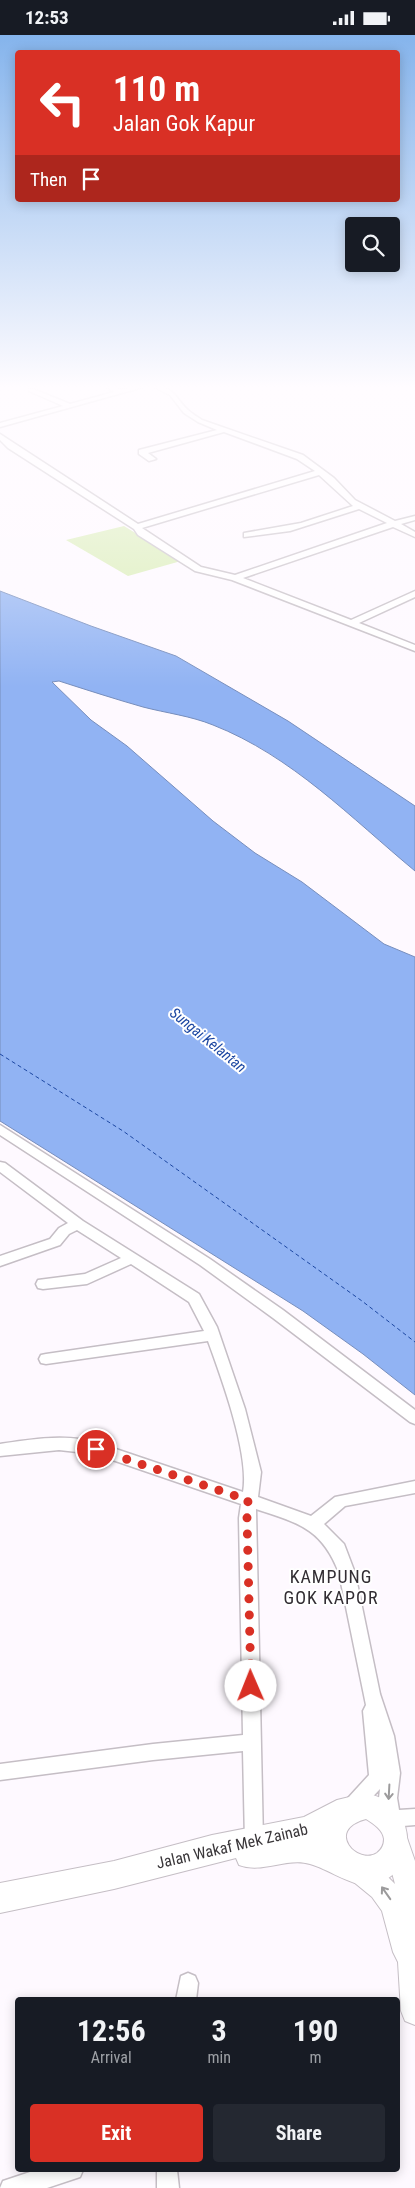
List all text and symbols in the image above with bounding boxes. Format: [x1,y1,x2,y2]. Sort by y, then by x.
text: 12:53 [25,6,69,29]
text: 110 m [113,69,200,110]
icon: left [30,70,95,135]
text: Jalan Gok Kapur [113,111,255,136]
icon: arrive [77,165,105,193]
text: Then [30,168,67,191]
map controls [345,217,400,272]
button: search [345,217,400,272]
water label: Sungai Kelantan [166,1004,250,1076]
pin [75,1428,117,1470]
icon: arrive [82,1435,110,1463]
district label: KAMPUNG GOK KAPOR [284,1566,378,1608]
position arrow [224,1659,276,1711]
one-way arrow [385,1784,394,1800]
street label: Jalan Wakaf Mek Zainab [154,1819,310,1873]
one-way arrow [381,1886,391,1900]
text: 12:56 [77,2013,146,2048]
text: 3 [212,2013,227,2048]
text: 190 [293,2013,338,2048]
text: Arrival [91,2048,132,2067]
text: min [207,2048,231,2067]
text: m [309,2048,321,2067]
button: Exit [30,2104,203,2162]
button: Share [213,2104,385,2162]

